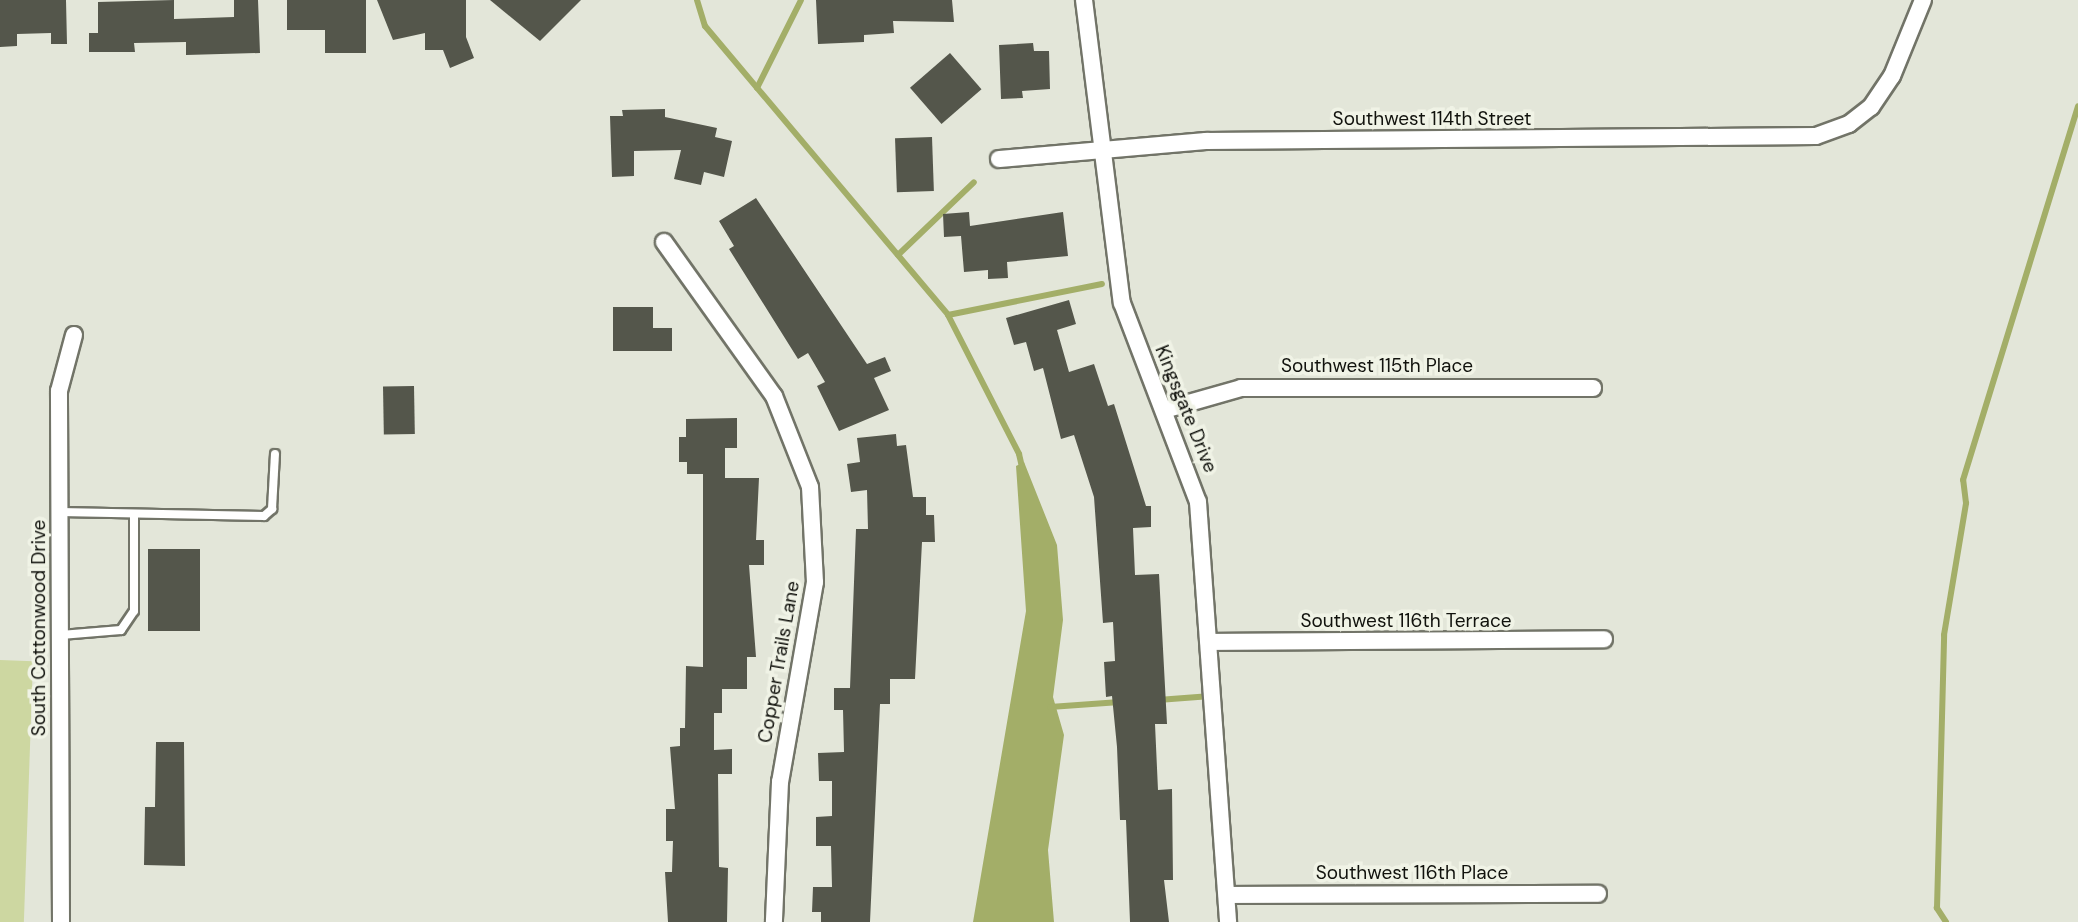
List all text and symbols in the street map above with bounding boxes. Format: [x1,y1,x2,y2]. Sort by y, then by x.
street label: Southwest 114th Street [1333,108,1531,130]
street label: Kingsgate Drive [1150,342,1222,476]
street label: Southwest 115th Place [1281,355,1473,377]
street label: South Cottonwood Drive [28,520,50,736]
street label: Copper Trails Lane [754,579,804,745]
street label: Southwest 116th Terrace [1300,610,1512,632]
street label: Southwest 116th Place [1316,862,1508,884]

